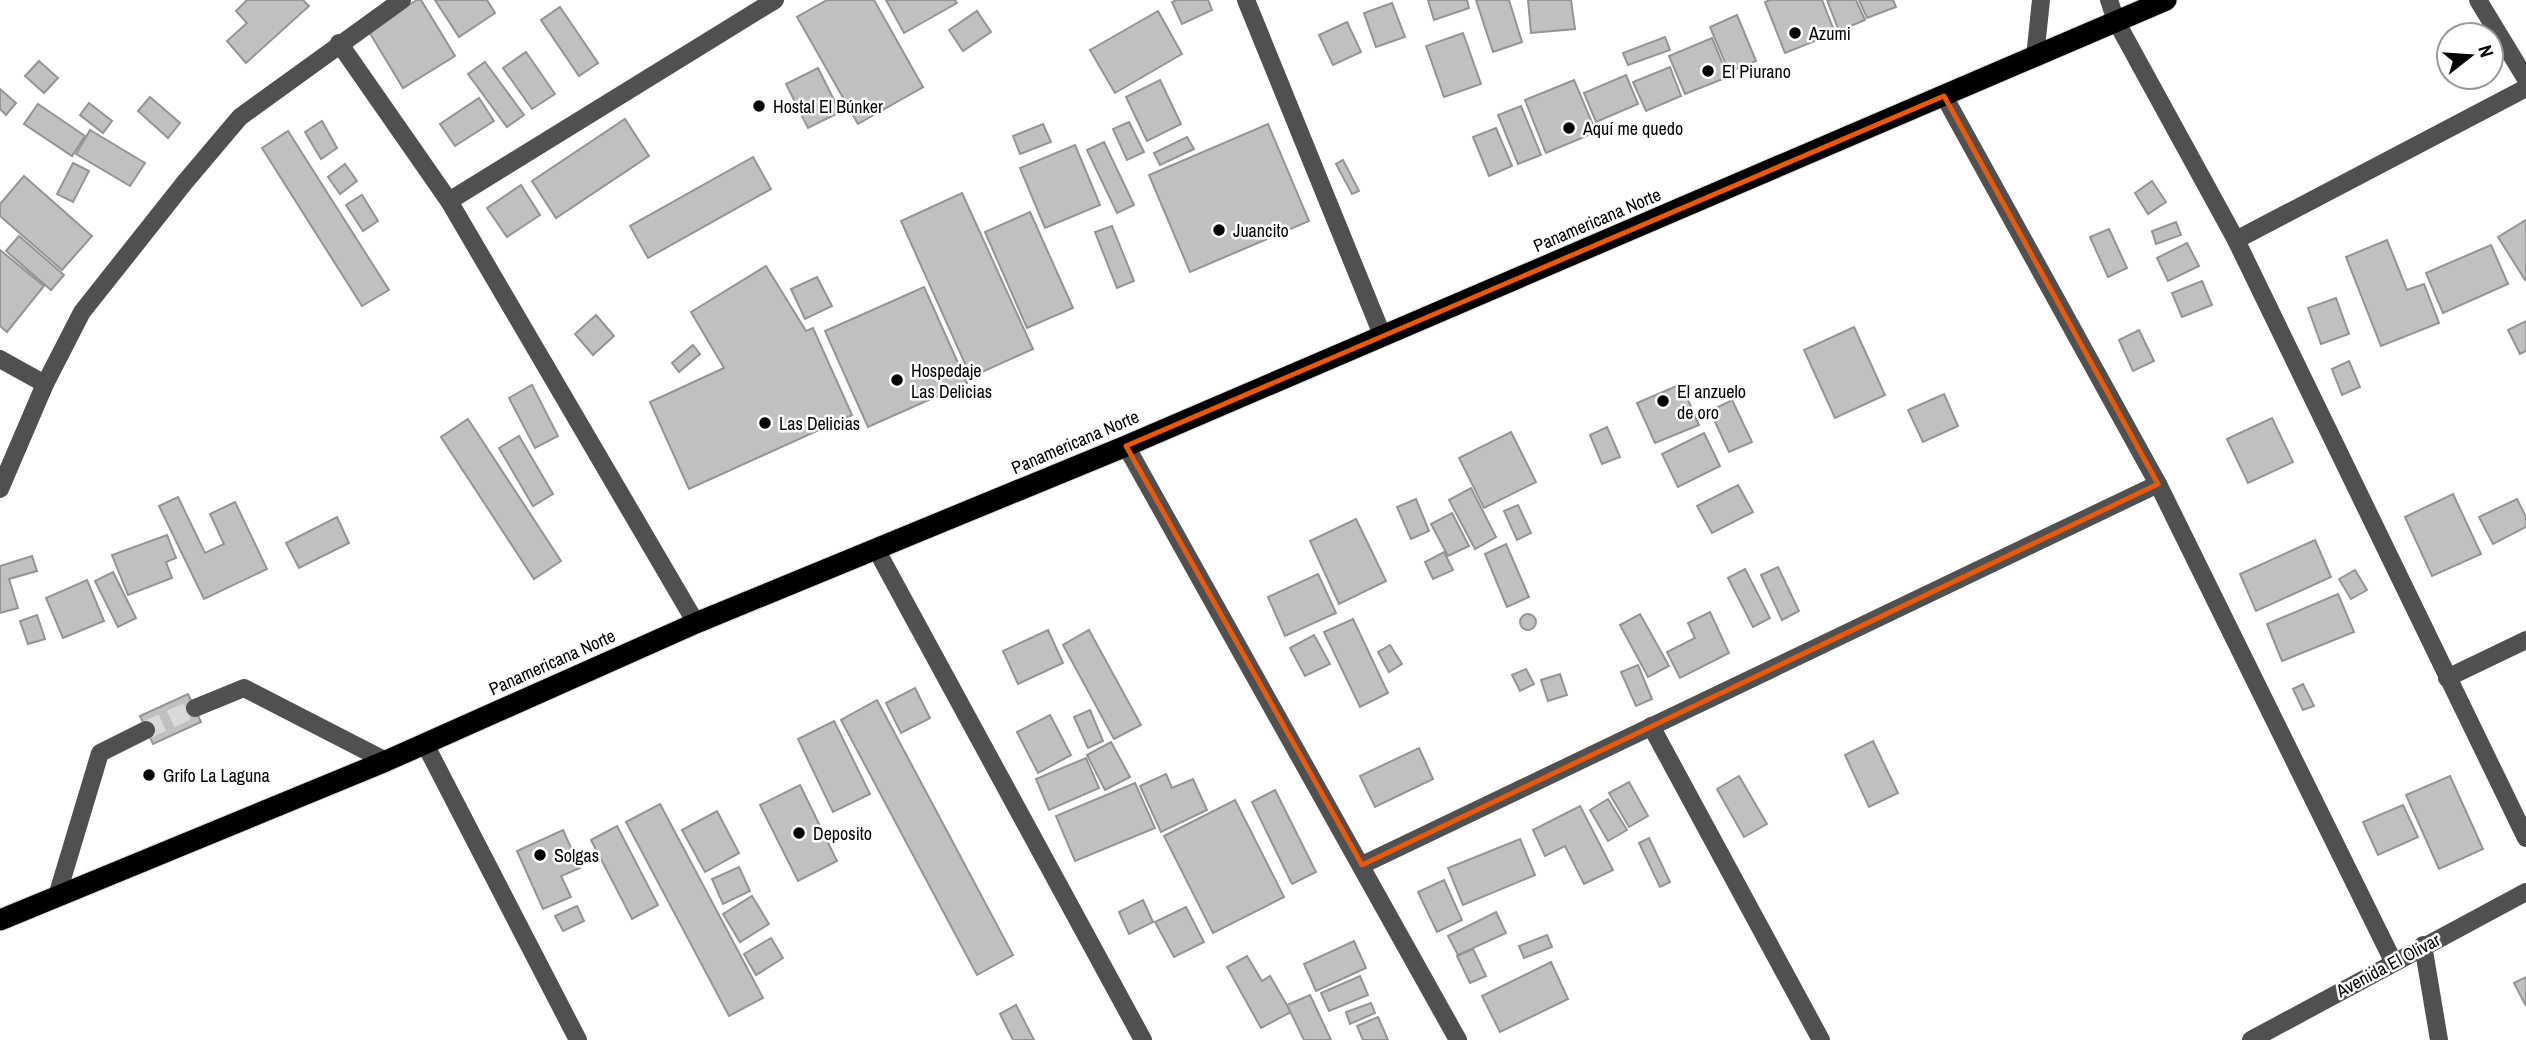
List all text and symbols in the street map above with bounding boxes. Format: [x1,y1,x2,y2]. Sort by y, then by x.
place label: Azumi [1808,21,1851,46]
north arrow [2435,21,2505,91]
marker: Azumi [1787,25,1803,41]
text: N [2472,42,2500,60]
place label: El Piurano [1722,59,1791,84]
marker: El Piurano [1700,63,1716,79]
place label: Hostal El Búnker [773,94,883,119]
marker: Hostal El Búnker [751,98,767,114]
place label: Aquí me quedo [1582,116,1683,141]
marker: Aquí me quedo [1561,120,1577,136]
street label: Panamericana Norte [1529,182,1665,258]
place label: Juancito [1233,218,1289,243]
marker: Juancito [1211,222,1227,238]
place label: Hospedaje Las Delicias [911,358,992,404]
marker: Hospedaje Las Delicias [889,372,905,388]
place label: El anzuelo de oro [1677,379,1746,425]
marker: El anzuelo de oro [1655,393,1671,409]
street label: Panamericana Norte [1007,404,1143,480]
place label: Las Delicias [779,411,860,436]
marker: Las Delicias [757,415,773,431]
street label: Panamericana Norte [485,623,619,701]
place label: Grifo La Laguna [163,763,270,788]
marker: Grifo La Laguna [141,767,157,783]
place label: Deposito [813,821,872,846]
marker: Deposito [791,825,807,841]
place label: Solgas [554,843,599,868]
marker: Solgas [532,847,548,863]
street label: Avenida El Olivar [2331,927,2445,1003]

